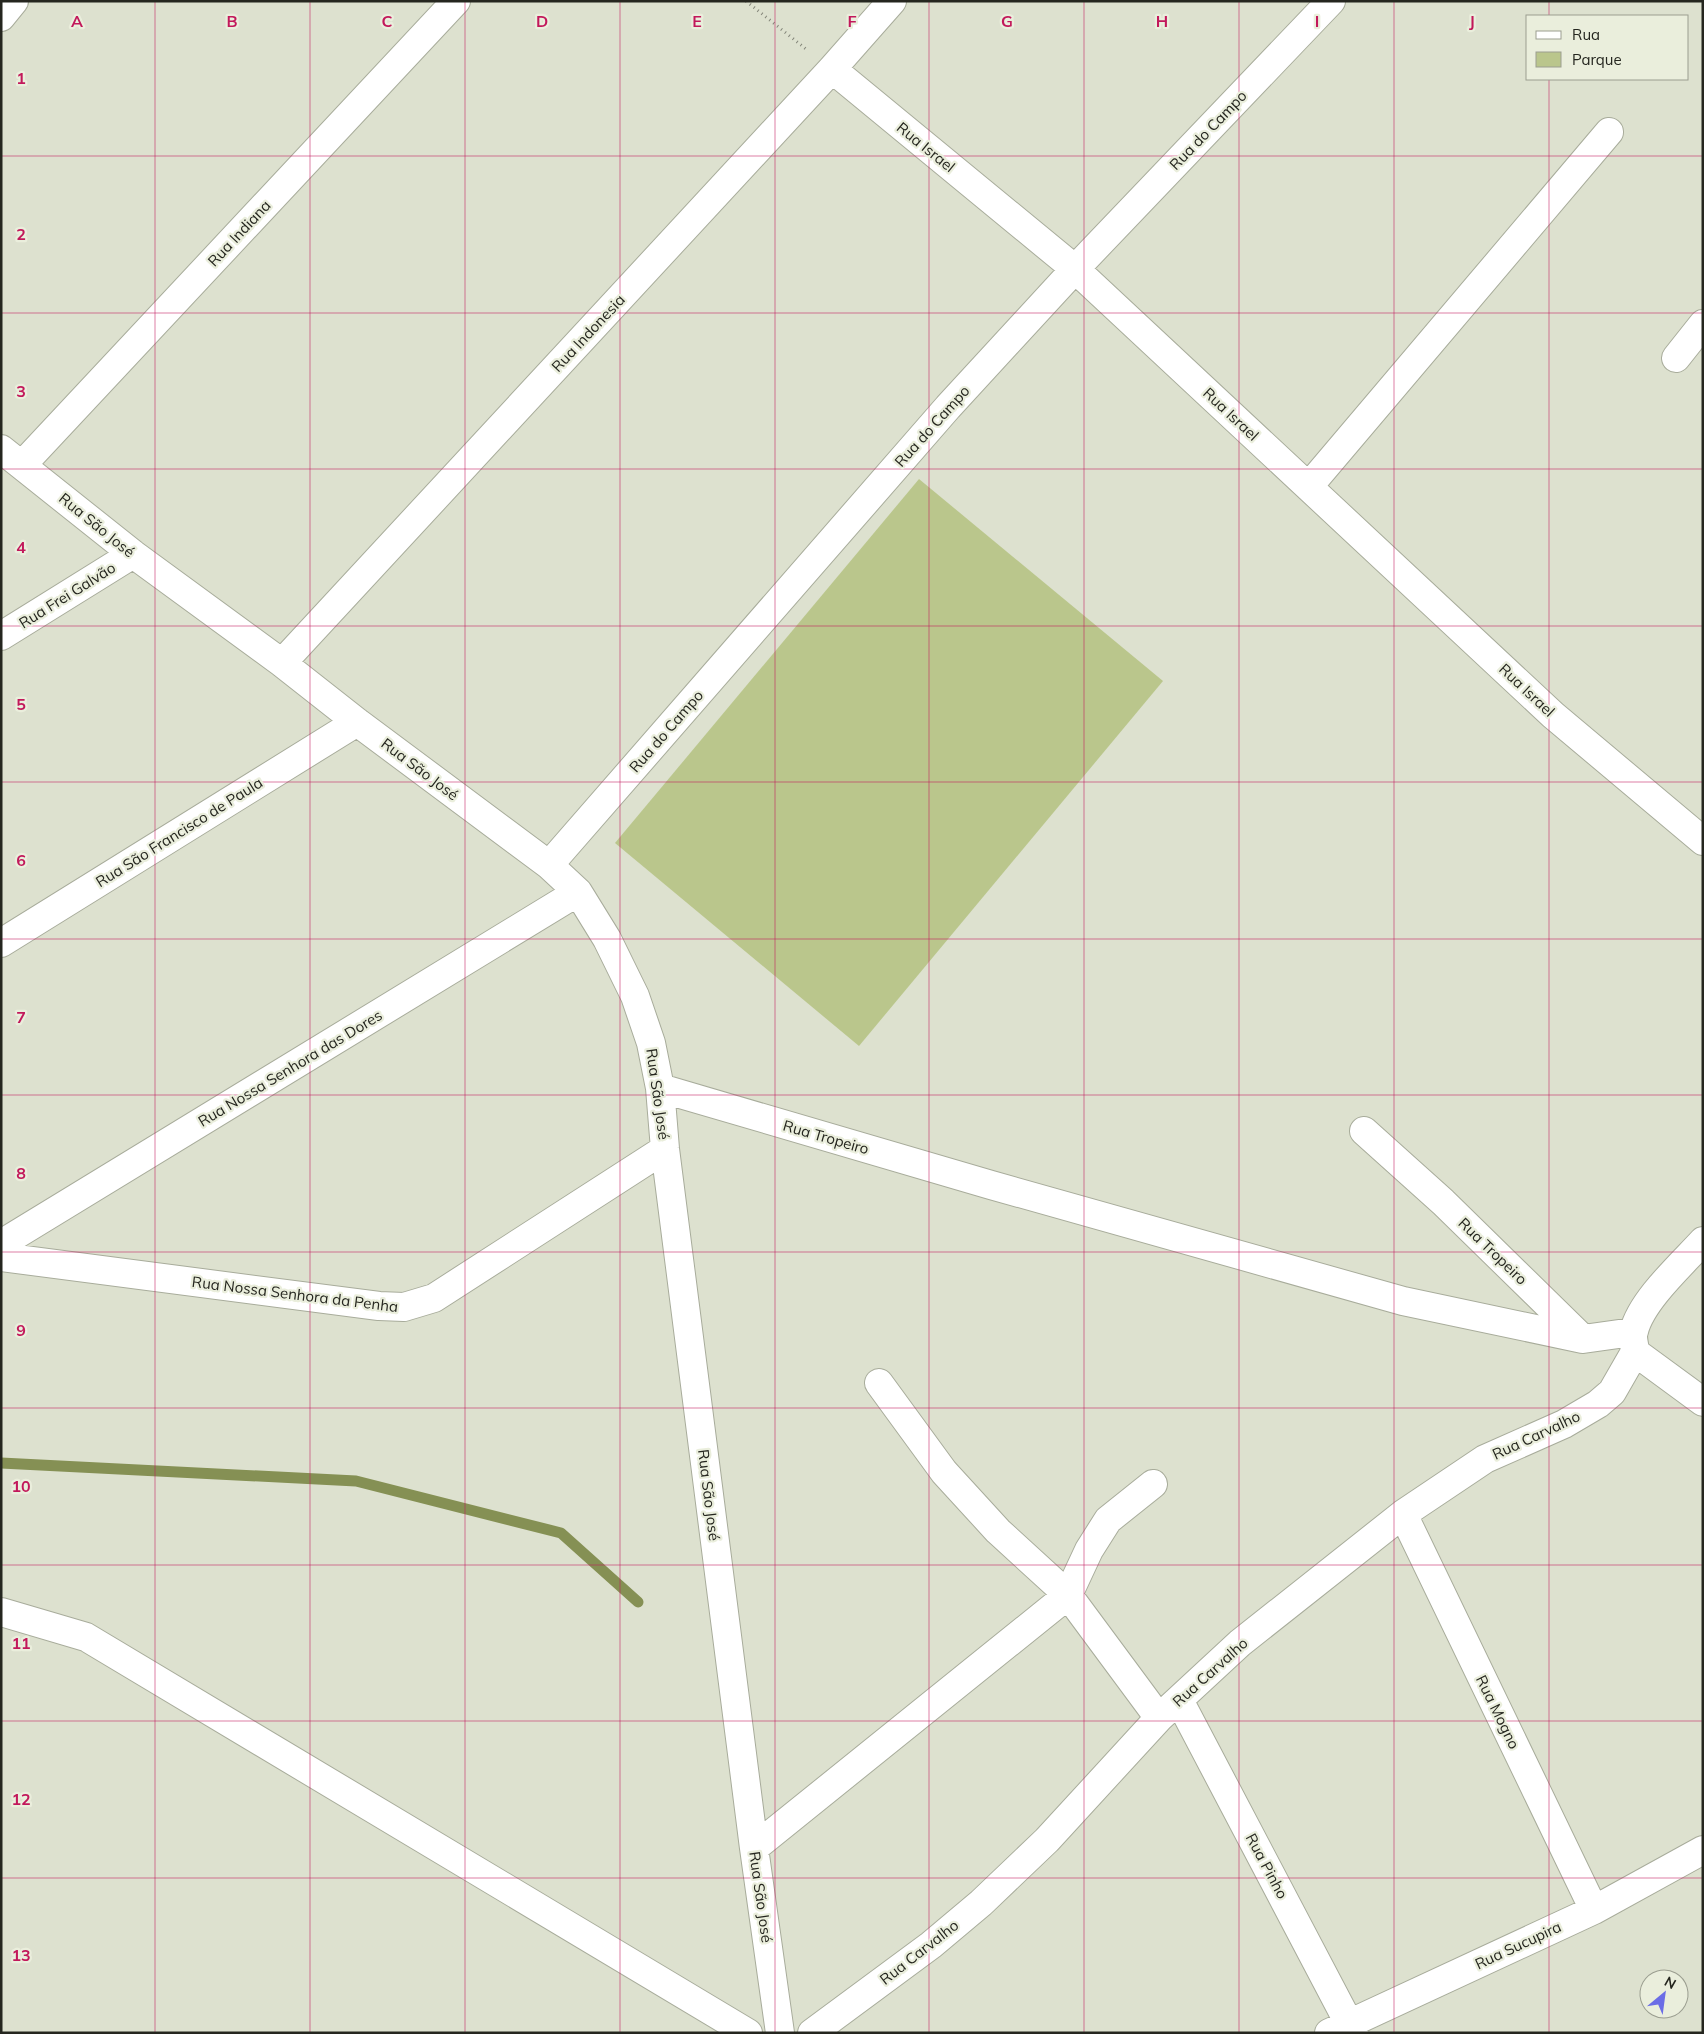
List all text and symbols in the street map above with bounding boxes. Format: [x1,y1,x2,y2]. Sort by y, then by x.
text: A [71,11,83,31]
text: B [226,11,238,31]
text: C [382,11,393,31]
text: D [536,11,548,31]
text: E [692,11,702,31]
text: F [847,11,857,31]
text: G [1001,11,1013,31]
text: H [1156,11,1168,31]
text: I [1315,11,1319,31]
text: J [1469,11,1475,31]
legend [1526,15,1689,80]
text: Rua [1572,25,1600,44]
text: Parque [1572,50,1622,69]
text: 1 [16,68,26,88]
street label: Rua do Campo [1165,86,1251,174]
street label: Rua Israel [893,118,959,176]
street label: Rua Indiana [203,196,275,270]
text: 2 [16,224,26,244]
street label: Rua Indonesia [547,290,629,376]
text: 3 [16,381,26,401]
street label: Rua do Campo [890,381,974,471]
street label: Rua Israel [1199,383,1263,445]
street label: Rua São José [55,489,139,561]
text: 4 [16,537,26,557]
street label: Rua Frei Galvão [15,558,119,632]
street label: Rua Israel [1495,659,1559,721]
street label: Rua do Campo [625,686,707,776]
text: 5 [16,694,26,714]
street label: Rua São José [378,734,462,804]
street label: Rua São Francisco de Paula [92,773,266,891]
text: 6 [16,850,26,870]
street label: Rua Nossa Senhora das Dores [194,1005,386,1131]
text: 7 [16,1007,26,1027]
street label: Rua São José [642,1047,674,1141]
street label: Rua Tropeiro [781,1116,871,1158]
text: 8 [16,1163,26,1183]
street label: Rua Tropeiro [1455,1213,1531,1289]
street label: Rua Nossa Senhora da Penha [191,1272,399,1316]
text: 9 [16,1320,26,1340]
street label: Rua Carvalho [1489,1406,1583,1464]
street label: Rua São José [694,1448,724,1542]
text: 10 [11,1476,31,1496]
text: 11 [11,1633,31,1653]
street label: Rua Carvalho [1168,1633,1252,1711]
street label: Rua Mogno [1472,1672,1524,1752]
text: 12 [11,1789,31,1809]
street label: Rua Pinho [1242,1830,1292,1902]
street label: Rua São José [745,1850,777,1944]
street label: Rua Carvalho [876,1915,962,1989]
street label: Rua Sucupira [1472,1917,1564,1973]
text: 13 [11,1945,31,1965]
north arrow [1639,1969,1689,2019]
text: N [1661,1972,1679,1993]

